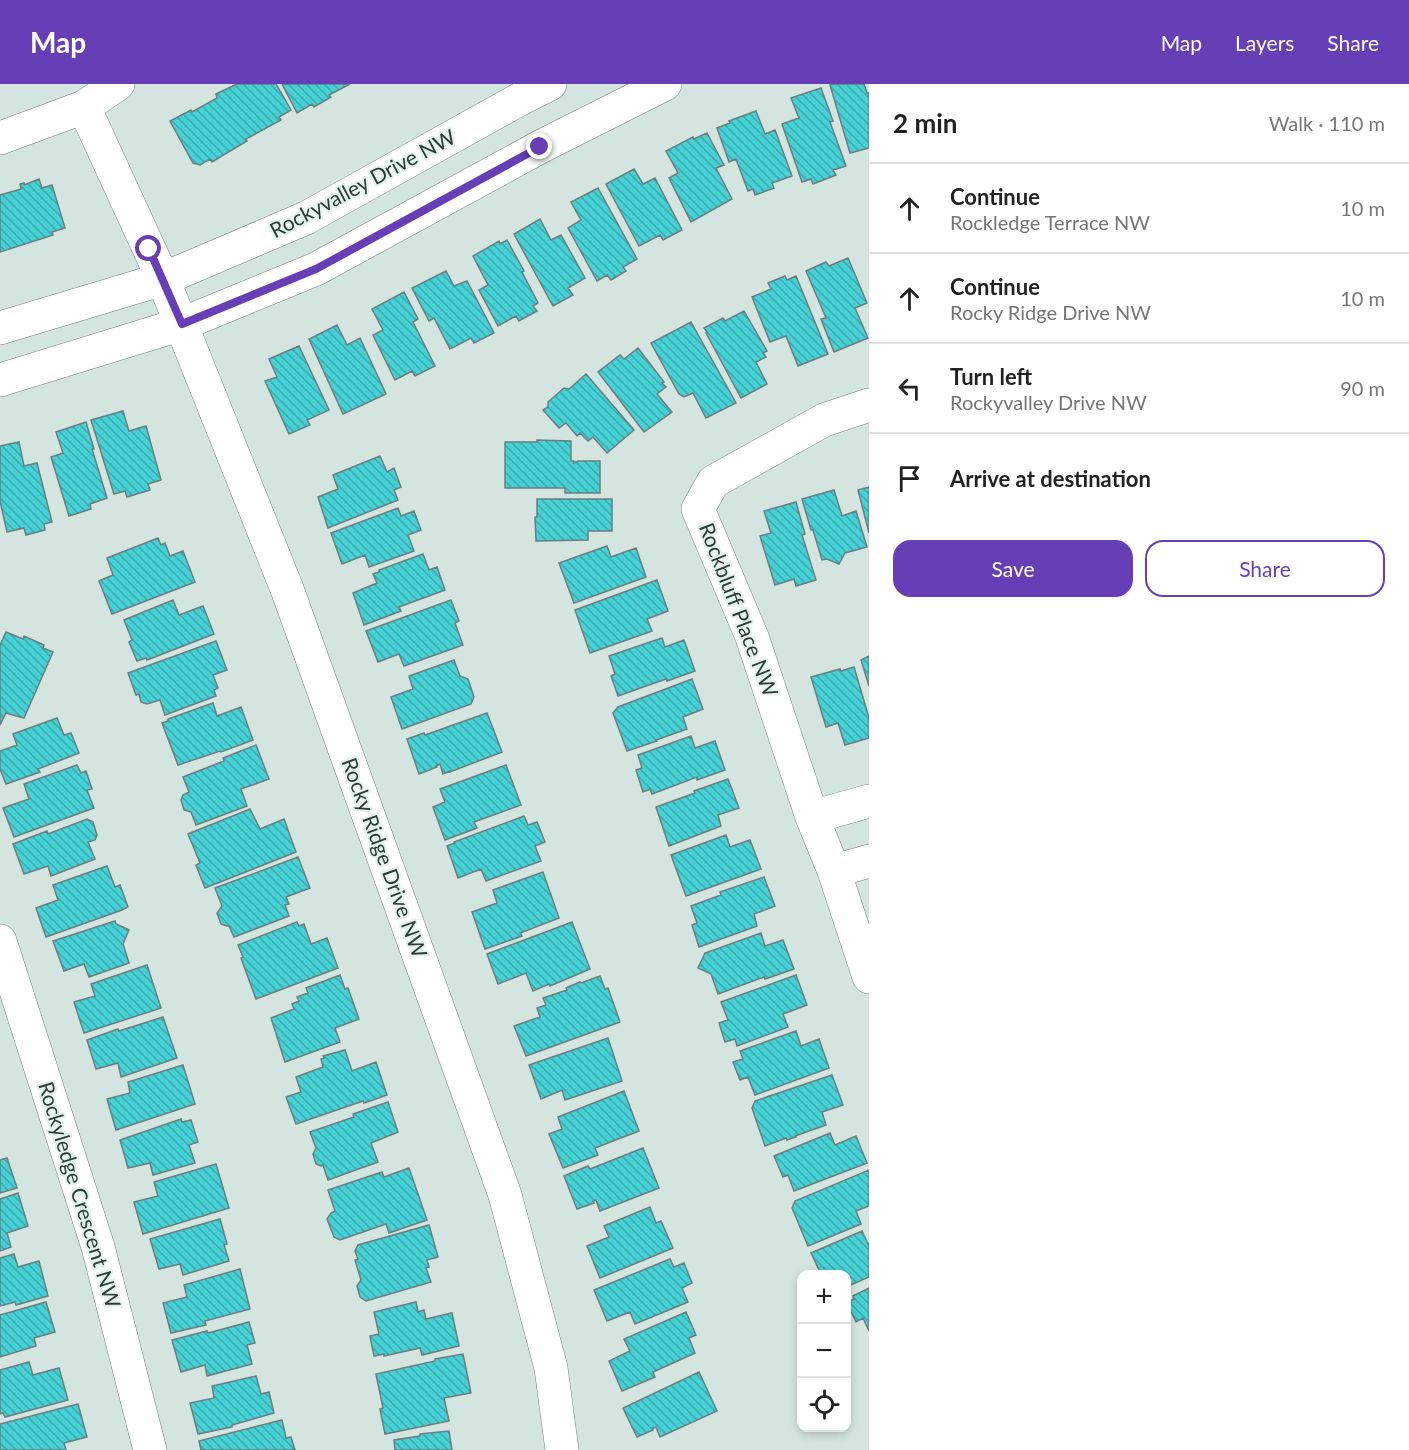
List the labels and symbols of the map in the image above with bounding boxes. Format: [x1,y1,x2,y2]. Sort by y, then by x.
street label: Rockyvalley Drive NW [265,123,460,242]
route end [526,133,552,159]
route start [135,235,161,261]
street label: Rockbluff Place NW [695,519,784,700]
street label: Rocky Ridge Drive NW [338,754,433,961]
street label: Rockyledge Crescent NW [34,1078,127,1311]

